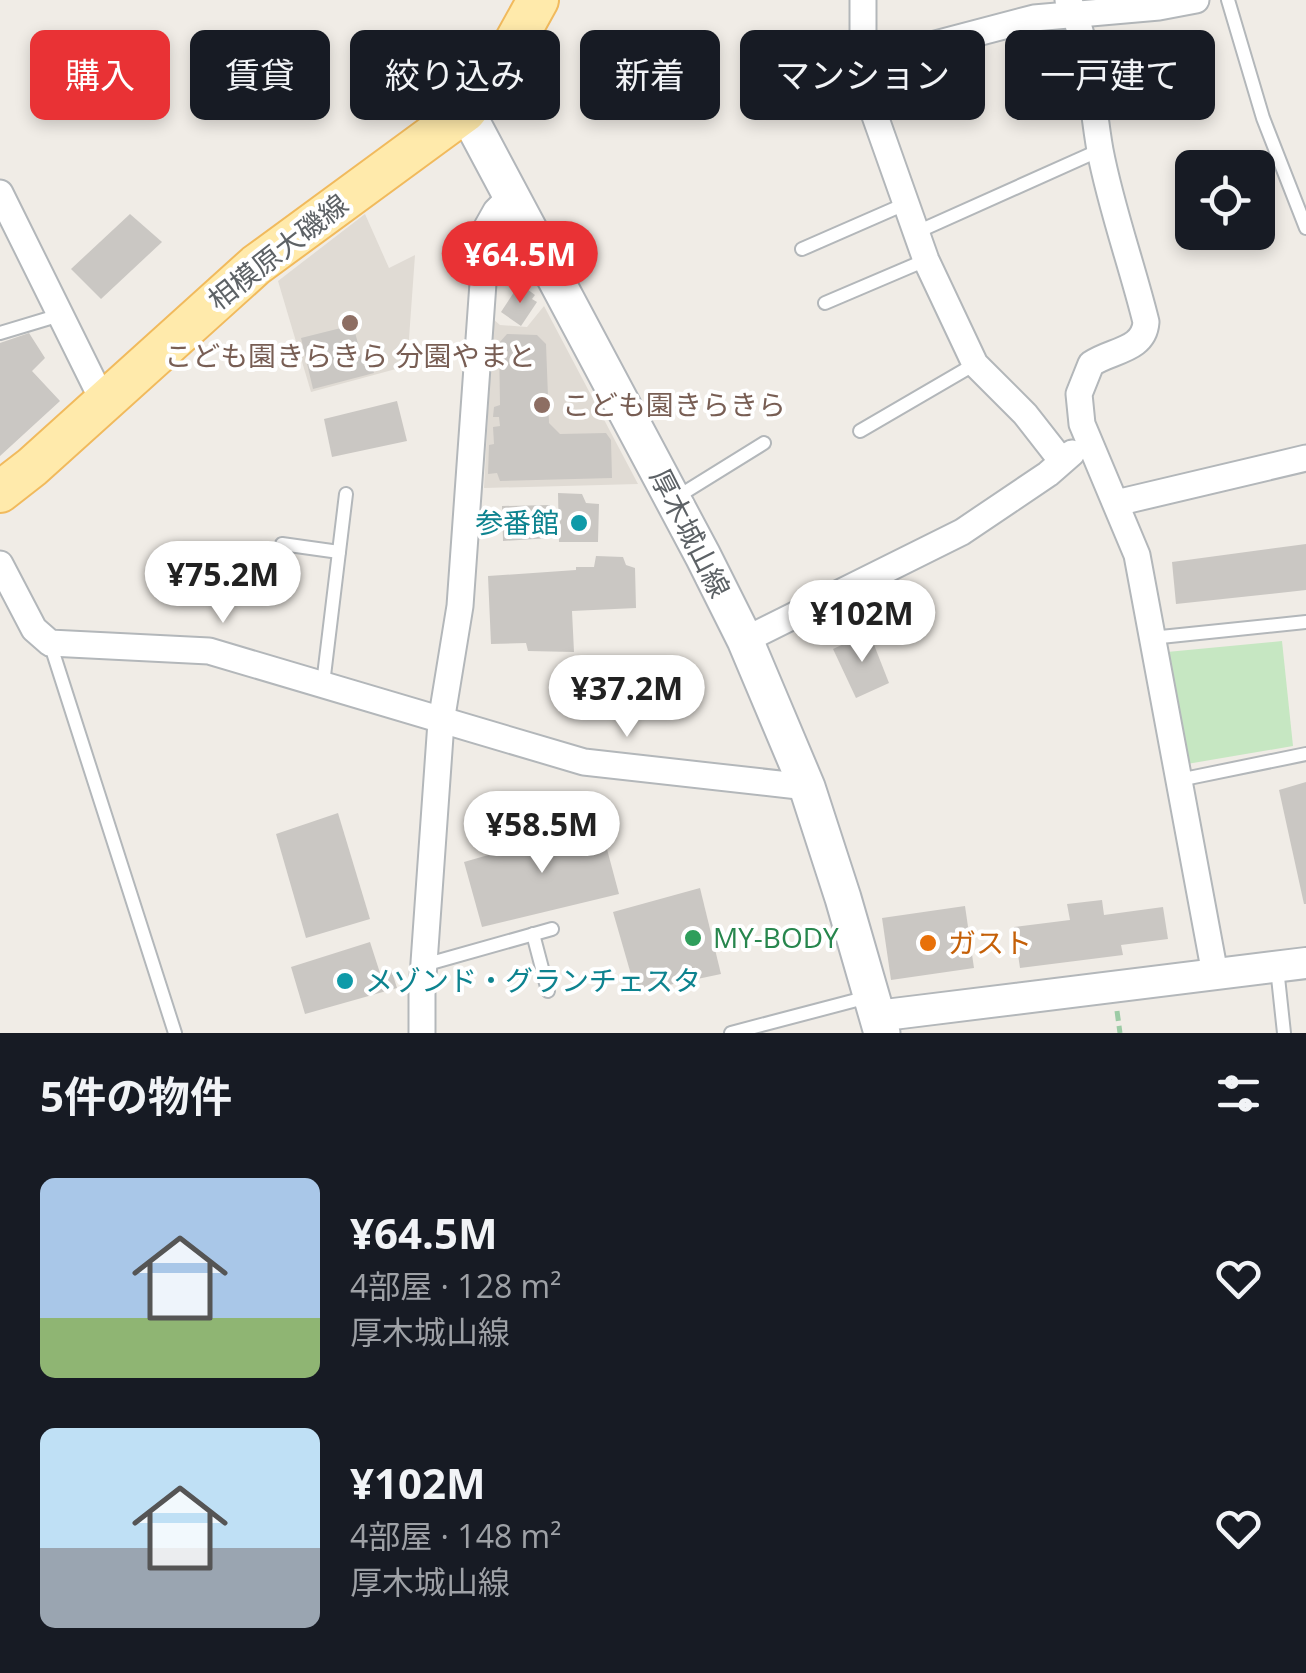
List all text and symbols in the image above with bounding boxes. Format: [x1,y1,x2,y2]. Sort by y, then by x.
chip: 購入 [30,30,170,120]
chip: 賃貸 [190,30,330,120]
chip: 絞り込み [350,30,560,120]
chip: 新着 [580,30,720,120]
chip: マンション [740,30,985,120]
chip: 一戸建て [1005,30,1215,120]
map controls [1175,150,1275,250]
button: locate [1175,150,1275,250]
street label: 相模原大磯線 [199,185,355,318]
pin: ¥64.5M [439,221,601,306]
text: ¥64.5M [464,232,576,275]
marker: こども園きらきら 分園やまと [339,312,361,334]
place label: こども園きらきら 分園やまと [164,336,536,374]
place label: こども園きらきら [562,385,786,423]
marker: こども園きらきら [531,394,553,416]
street label: 厚木城山線 [642,462,740,604]
place label: 参番館 [475,503,559,541]
marker: 参番館 [568,512,590,534]
pin: ¥75.2M [142,541,304,626]
text: ¥75.2M [167,552,279,595]
pin: ¥102M [792,580,932,665]
text: ¥102M [810,591,914,634]
pin: ¥37.2M [546,655,708,740]
text: ¥37.2M [571,666,683,709]
pin: ¥58.5M [461,791,623,876]
text: ¥58.5M [486,802,598,845]
place label: MY-BODY [713,918,839,956]
place label: ガスト [948,923,1032,961]
marker: MY-BODY [682,927,704,949]
marker: ガスト [917,932,939,954]
place label: メゾンド・グランチェスタ [365,961,701,999]
marker: メゾンド・グランチェスタ [334,970,356,992]
icon: filters [1211,1066,1266,1121]
text: 5件の物件 [40,1067,232,1124]
text: ¥64.5M [350,1204,498,1261]
icon: home [120,1218,240,1338]
icon: heart [1211,1251,1266,1306]
text: 4部屋 · 128 m² [350,1264,561,1307]
text: 厚木城山線 [350,1310,510,1353]
text: ¥102M [350,1454,486,1511]
icon: home [120,1468,240,1588]
icon: heart [1211,1501,1266,1556]
text: 4部屋 · 148 m² [350,1514,561,1557]
text: 厚木城山線 [350,1560,510,1603]

